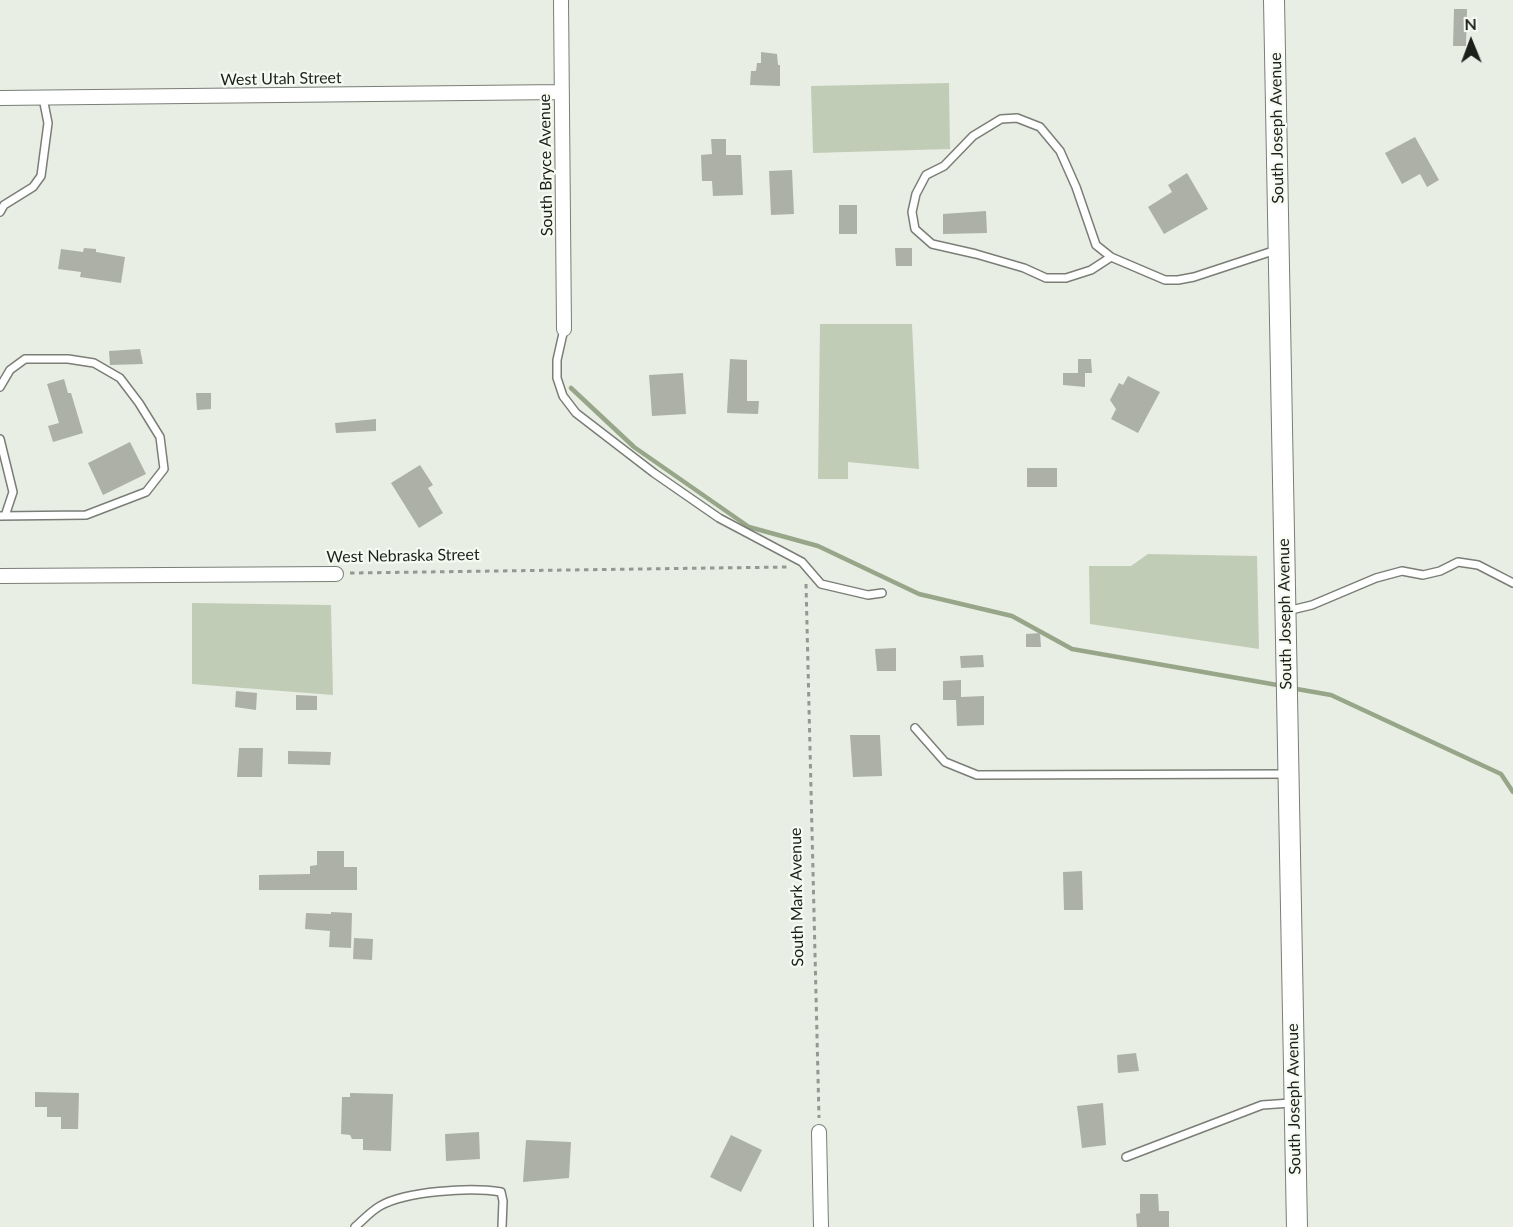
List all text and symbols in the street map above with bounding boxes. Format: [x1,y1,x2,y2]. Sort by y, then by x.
north arrow [1441,12,1501,72]
text: N [1464,14,1477,33]
street label: South Joseph Avenue [1266,52,1288,204]
street label: West Utah Street [220,68,342,90]
street label: South Bryce Avenue [535,94,557,236]
street label: South Joseph Avenue [1274,538,1296,690]
street label: West Nebraska Street [326,545,480,567]
street label: South Mark Avenue [786,827,808,967]
street label: South Joseph Avenue [1283,1023,1305,1175]

